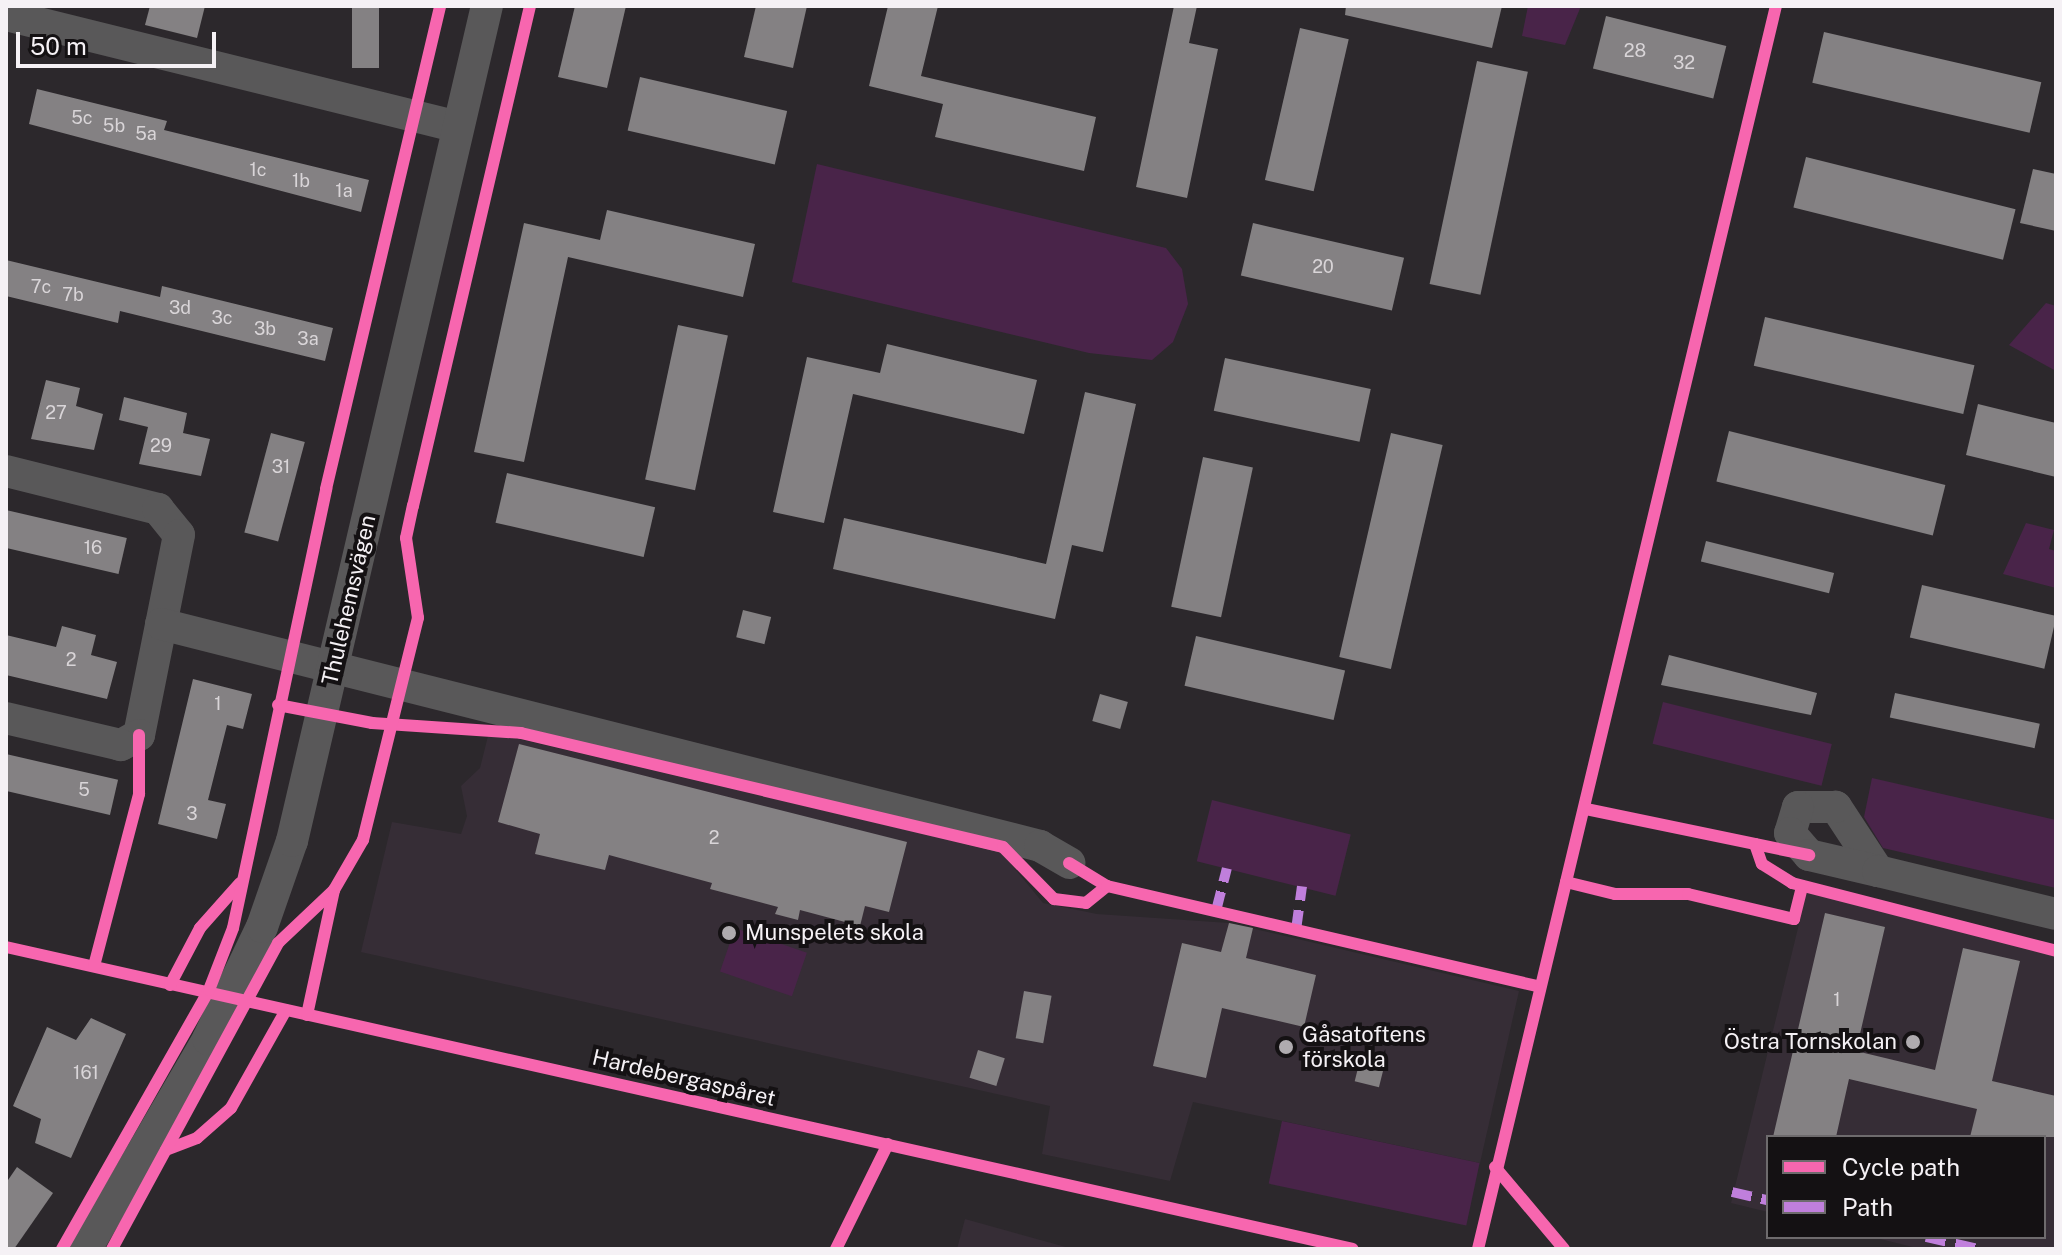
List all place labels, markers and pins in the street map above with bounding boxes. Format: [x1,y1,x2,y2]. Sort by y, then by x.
place label: Munspelets skola [745,920,924,946]
marker: Munspelets skola [720,924,738,942]
place label: Gåsatoftens förskola [1302,1021,1426,1072]
place label: Östra Tornskolan [1724,1029,1897,1055]
marker: Östra Tornskolan [1904,1033,1922,1051]
marker: Gåsatoftens förskola [1277,1038,1295,1056]

